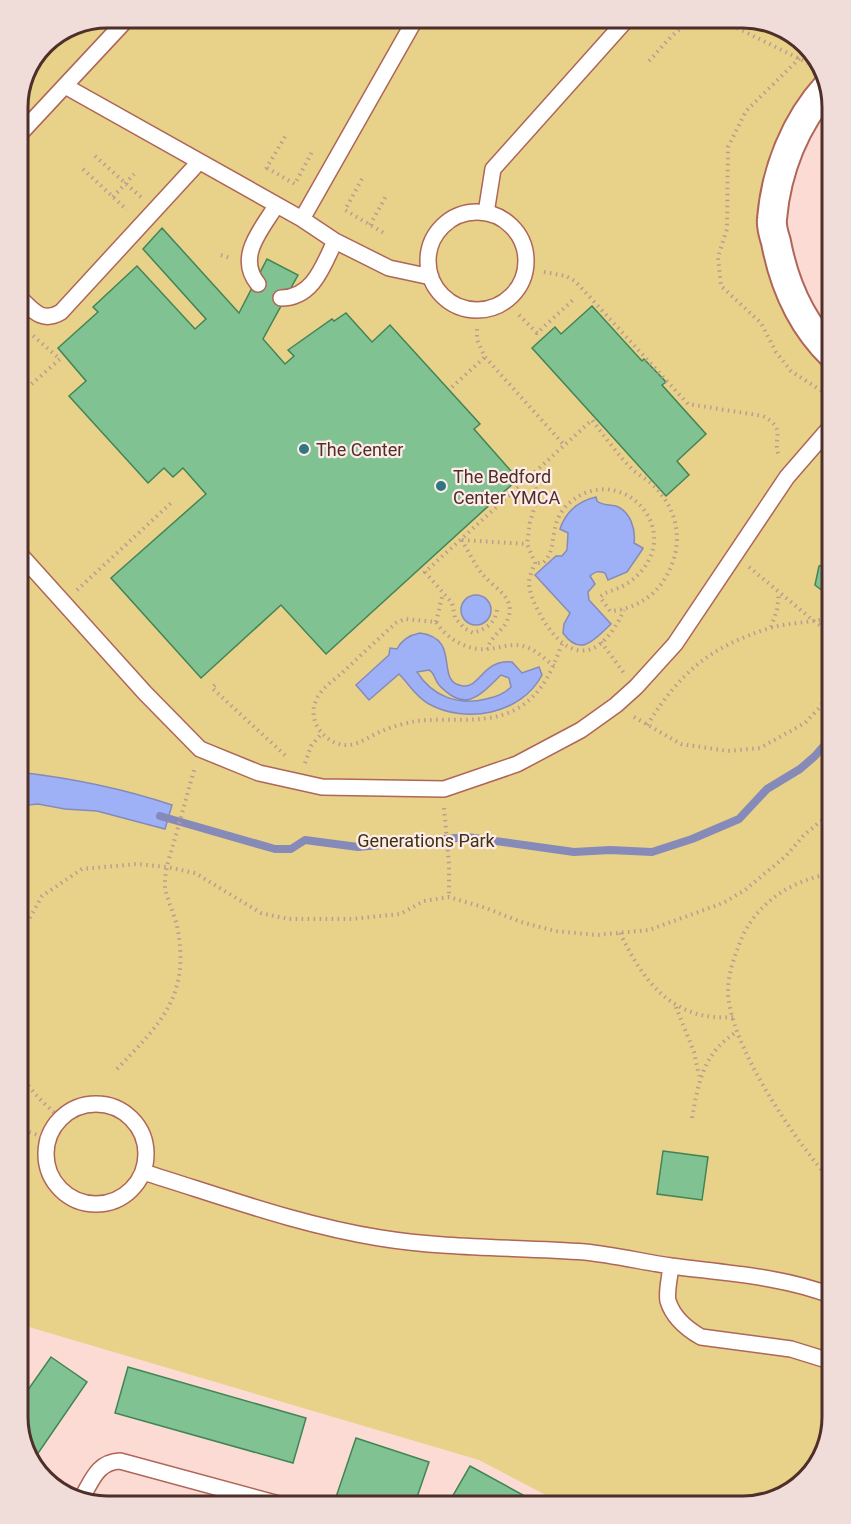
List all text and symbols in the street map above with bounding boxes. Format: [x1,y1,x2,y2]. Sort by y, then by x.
place label: The Center [316,439,403,460]
marker: The Center [297,442,311,456]
place label: The Bedford Center YMCA [453,466,560,508]
marker: The Bedford Center YMCA [434,479,448,493]
park label: Generations Park [357,830,496,851]

